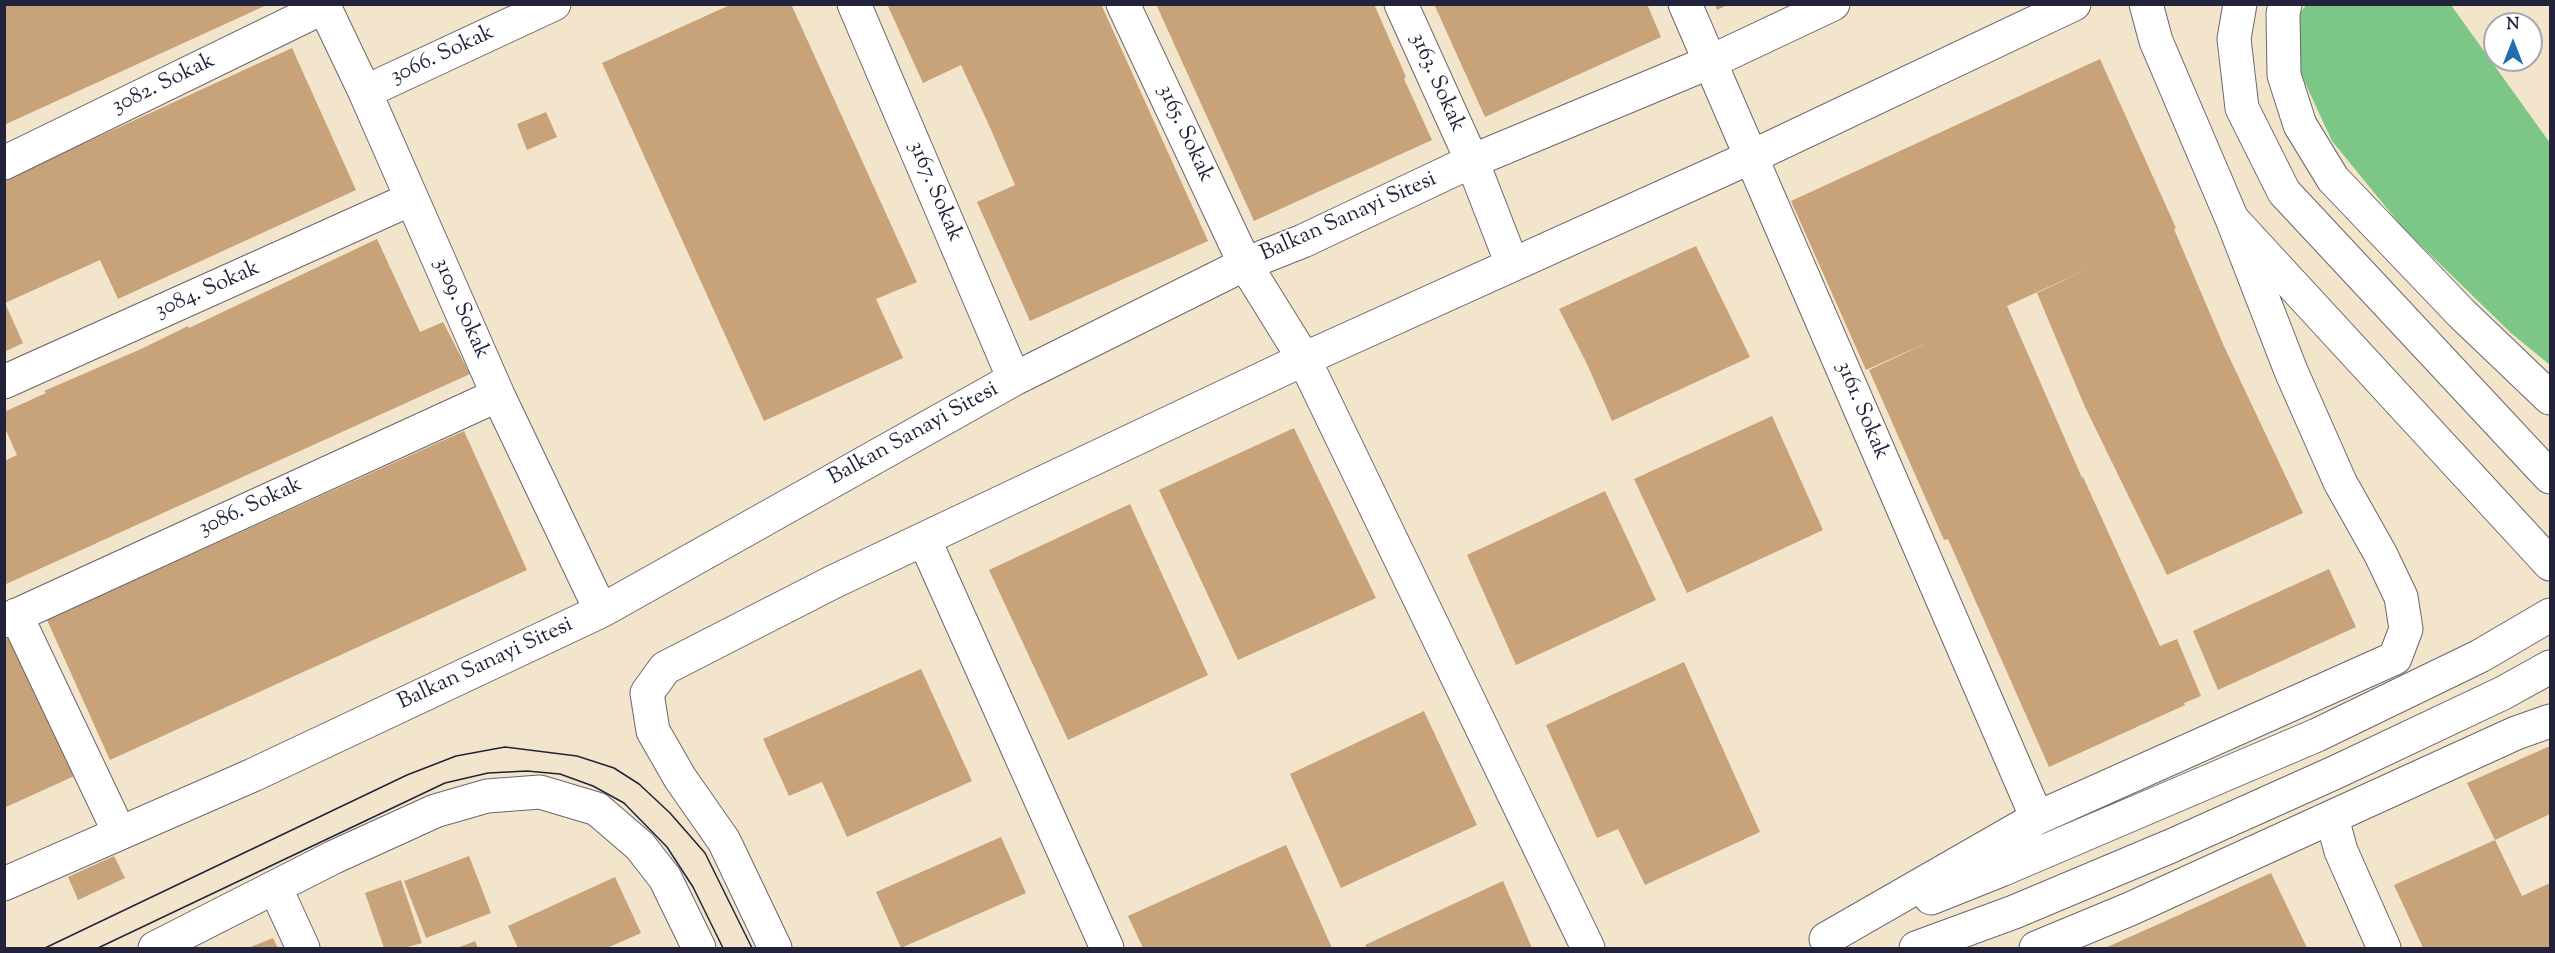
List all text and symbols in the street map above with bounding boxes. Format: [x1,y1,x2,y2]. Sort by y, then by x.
north arrow [2483,12,2543,72]
text: N [2507,14,2519,37]
street label: 3066. Sokak [387,21,499,91]
street label: 3163. Sokak [1402,29,1470,137]
street label: 3082. Sokak [108,49,220,121]
street label: 3165. Sokak [1150,81,1218,187]
street label: 3167. Sokak [901,138,967,246]
street label: Balkan Sanayi Sitesi [1257,167,1441,269]
street label: 3109. Sokak [426,254,494,364]
street label: 3084. Sokak [152,256,264,326]
street label: 3161. Sokak [1829,358,1893,464]
street label: Balkan Sanayi Sitesi [824,377,1004,493]
street label: 3086. Sokak [195,473,307,543]
street label: Balkan Sanayi Sitesi [394,613,578,717]

